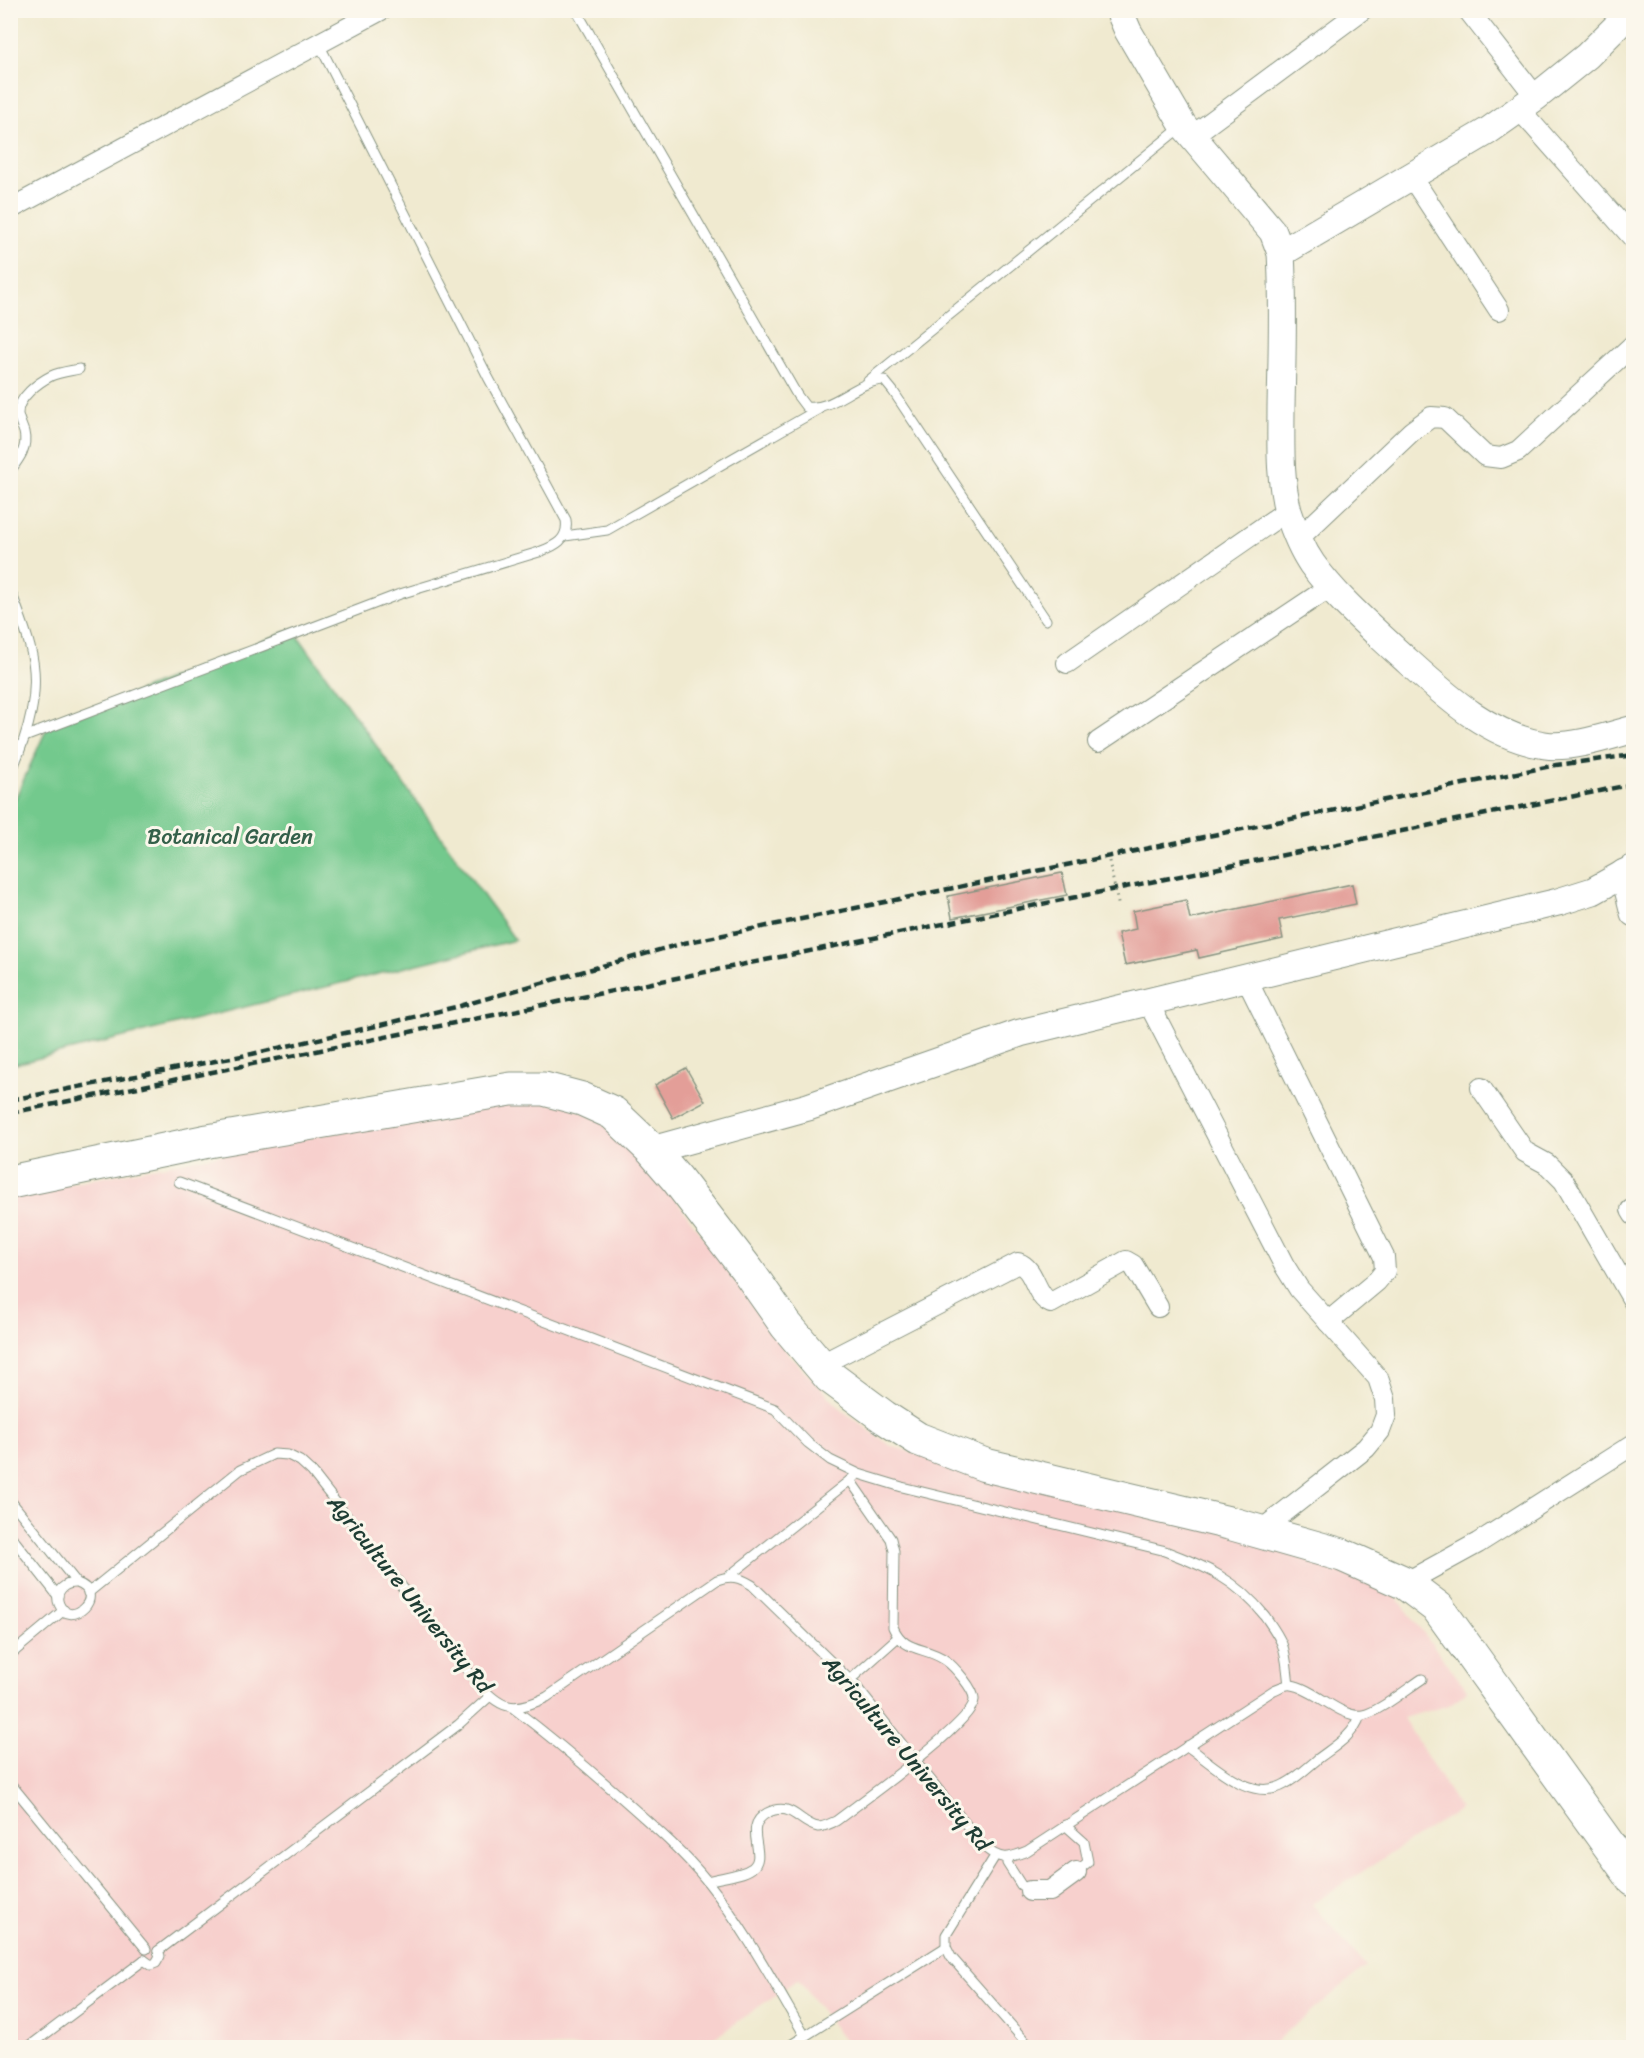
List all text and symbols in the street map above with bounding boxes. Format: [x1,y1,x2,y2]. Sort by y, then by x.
park label: Botanical Garden [147,817,313,856]
street label: Agriculture University Rd [316,1485,504,1703]
street label: Agriculture University Rd [812,1645,1002,1861]

